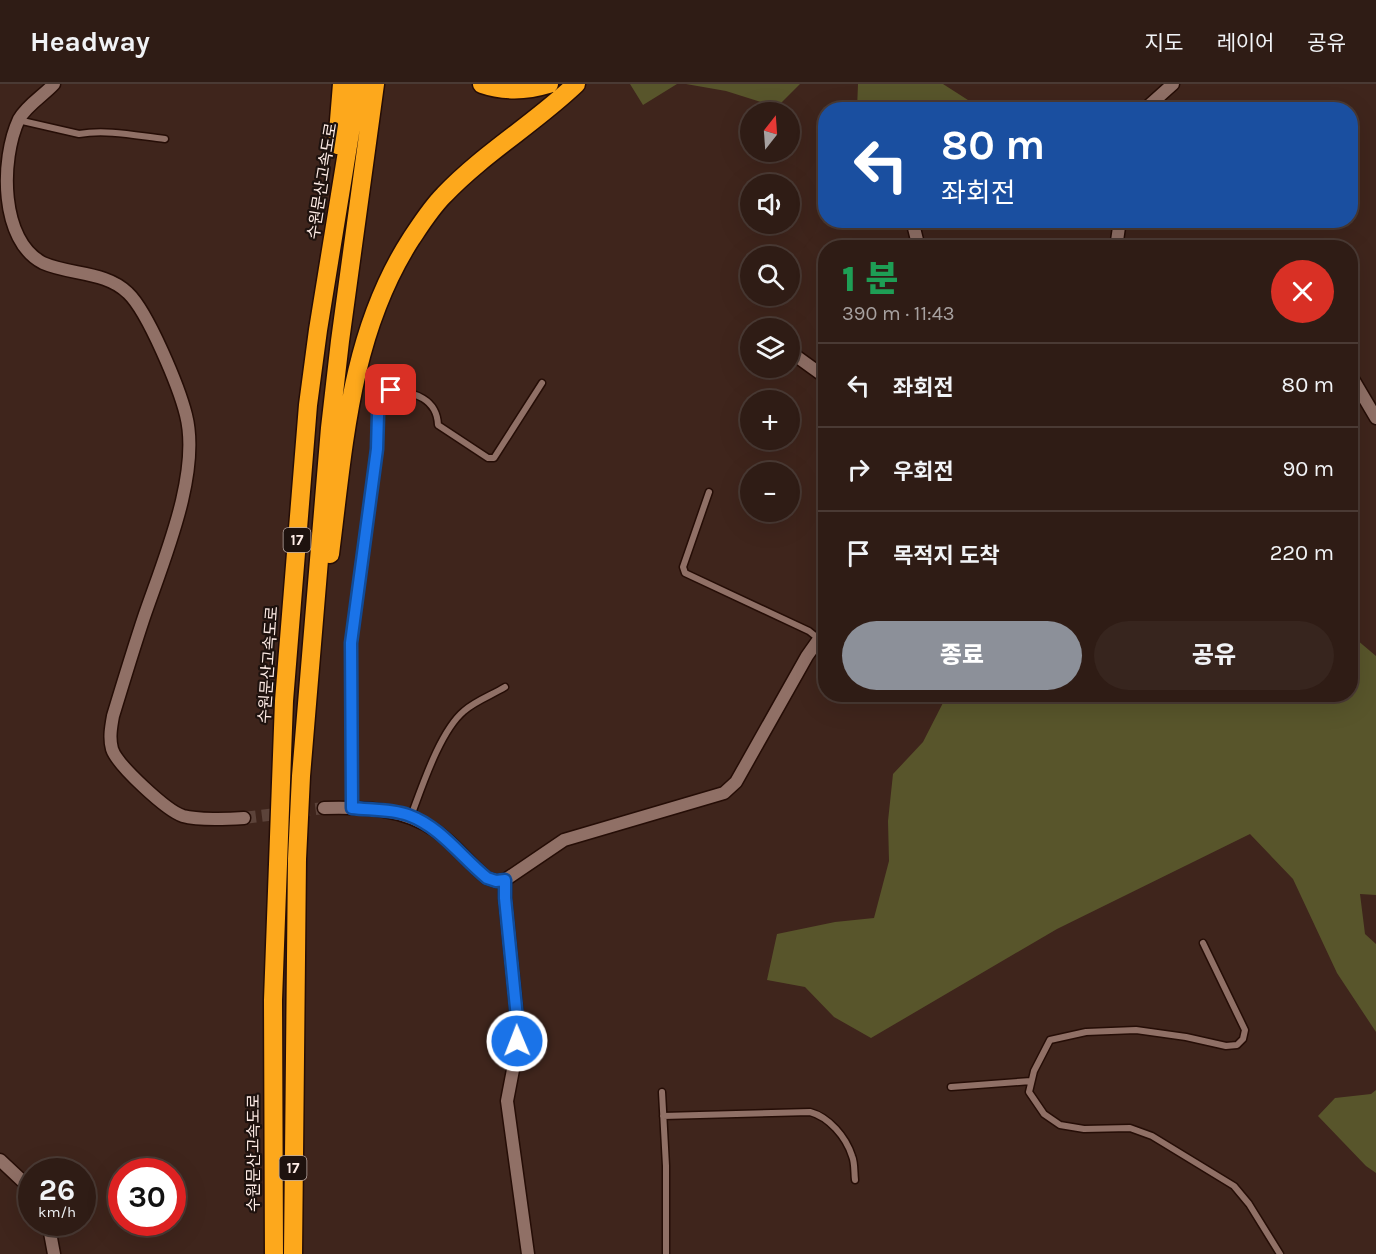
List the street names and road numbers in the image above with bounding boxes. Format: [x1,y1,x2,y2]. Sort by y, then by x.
street label: 수원문산고속도로 [303,121,341,241]
road number: 17 [284,528,310,552]
street label: 수원문산고속도로 [254,605,282,724]
street label: 수원문산고속도로 [244,1094,263,1212]
road number: 17 [280,1156,306,1180]

